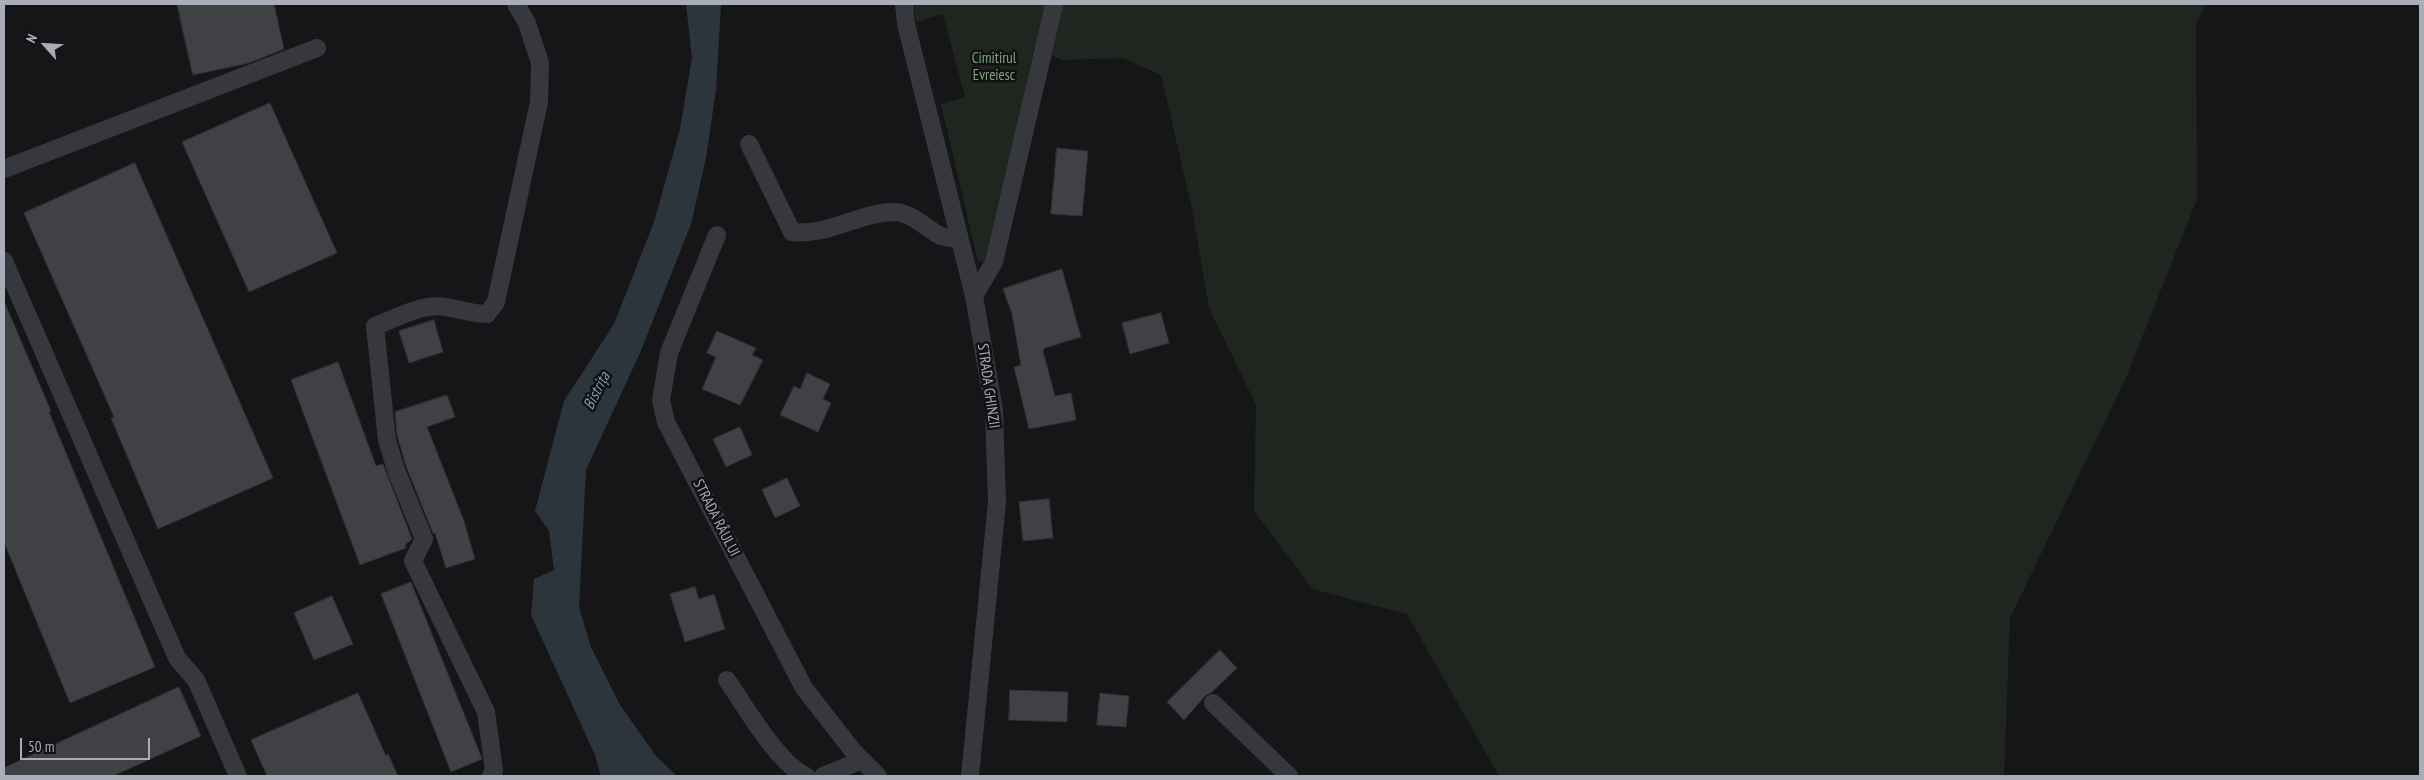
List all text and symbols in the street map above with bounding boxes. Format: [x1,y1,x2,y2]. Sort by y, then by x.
north arrow [20,20,70,70]
text: N [22,31,41,46]
park label: Cimitirul Evreiesc [972,50,1016,85]
street label: STRADA GHINZII [973,342,1003,430]
water label: Bistrița [579,369,615,413]
street label: STRADA RÂULUI [689,476,743,560]
scale bar [22,728,152,760]
text: 50 m [28,737,54,756]

